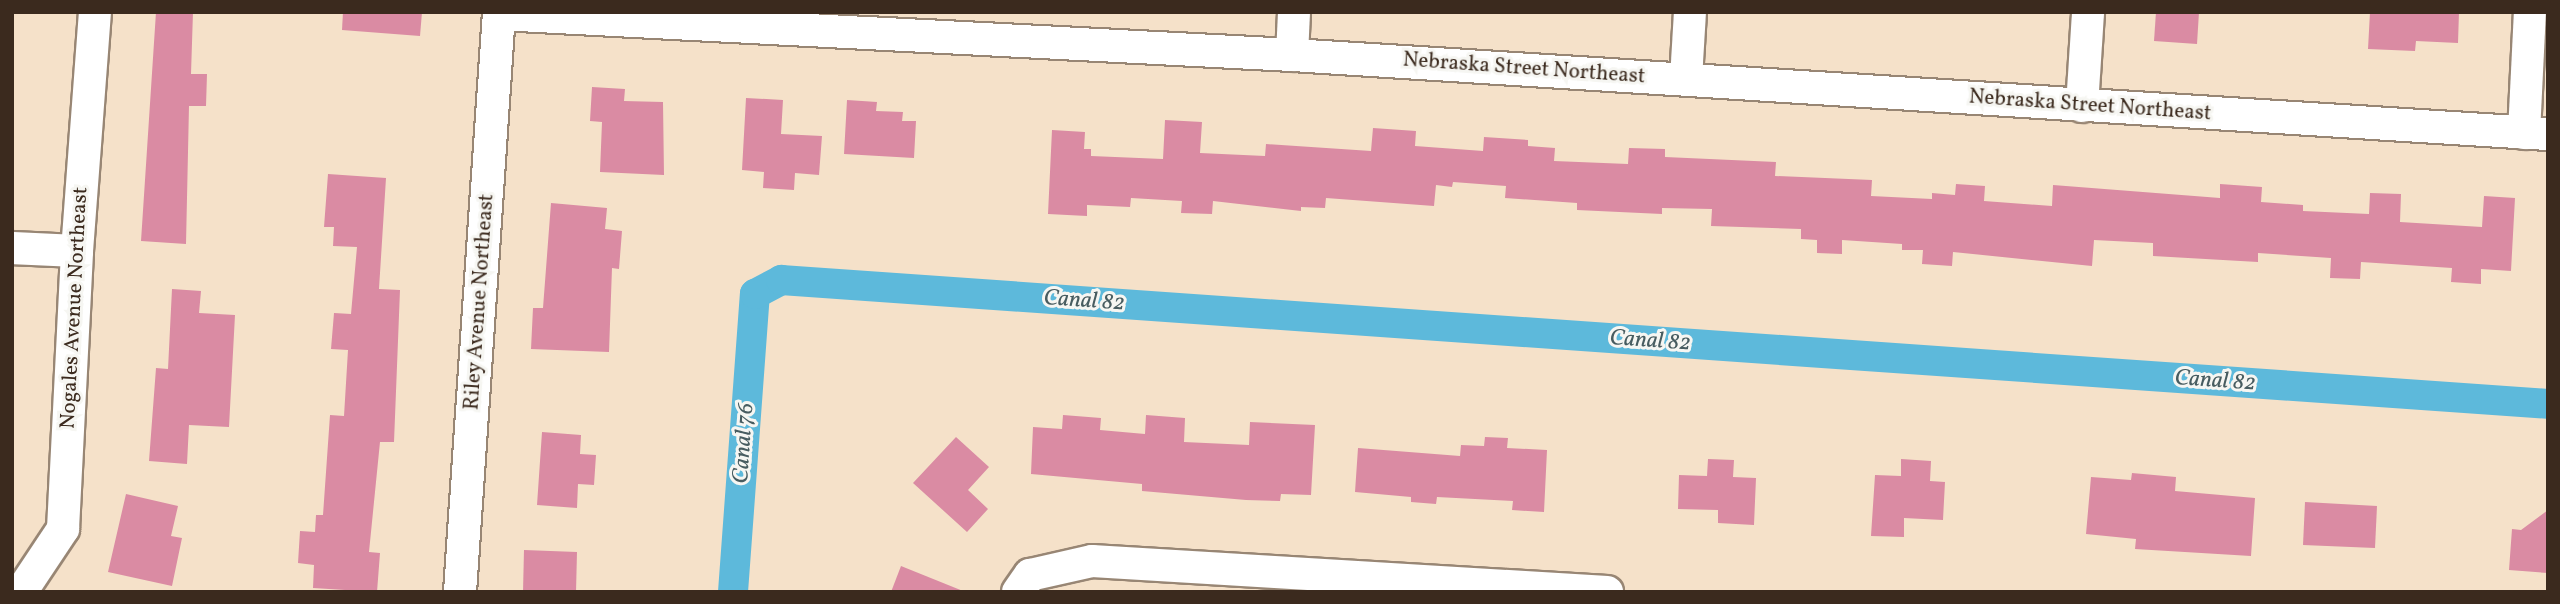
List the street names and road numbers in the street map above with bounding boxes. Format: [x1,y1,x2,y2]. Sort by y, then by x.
street label: Nebraska Street Northeast [1402,48,1646,90]
street label: Nebraska Street Northeast [1968,85,2212,127]
street label: Nogales Avenue Northeast [56,186,94,430]
street label: Riley Avenue Northeast [460,193,500,411]

